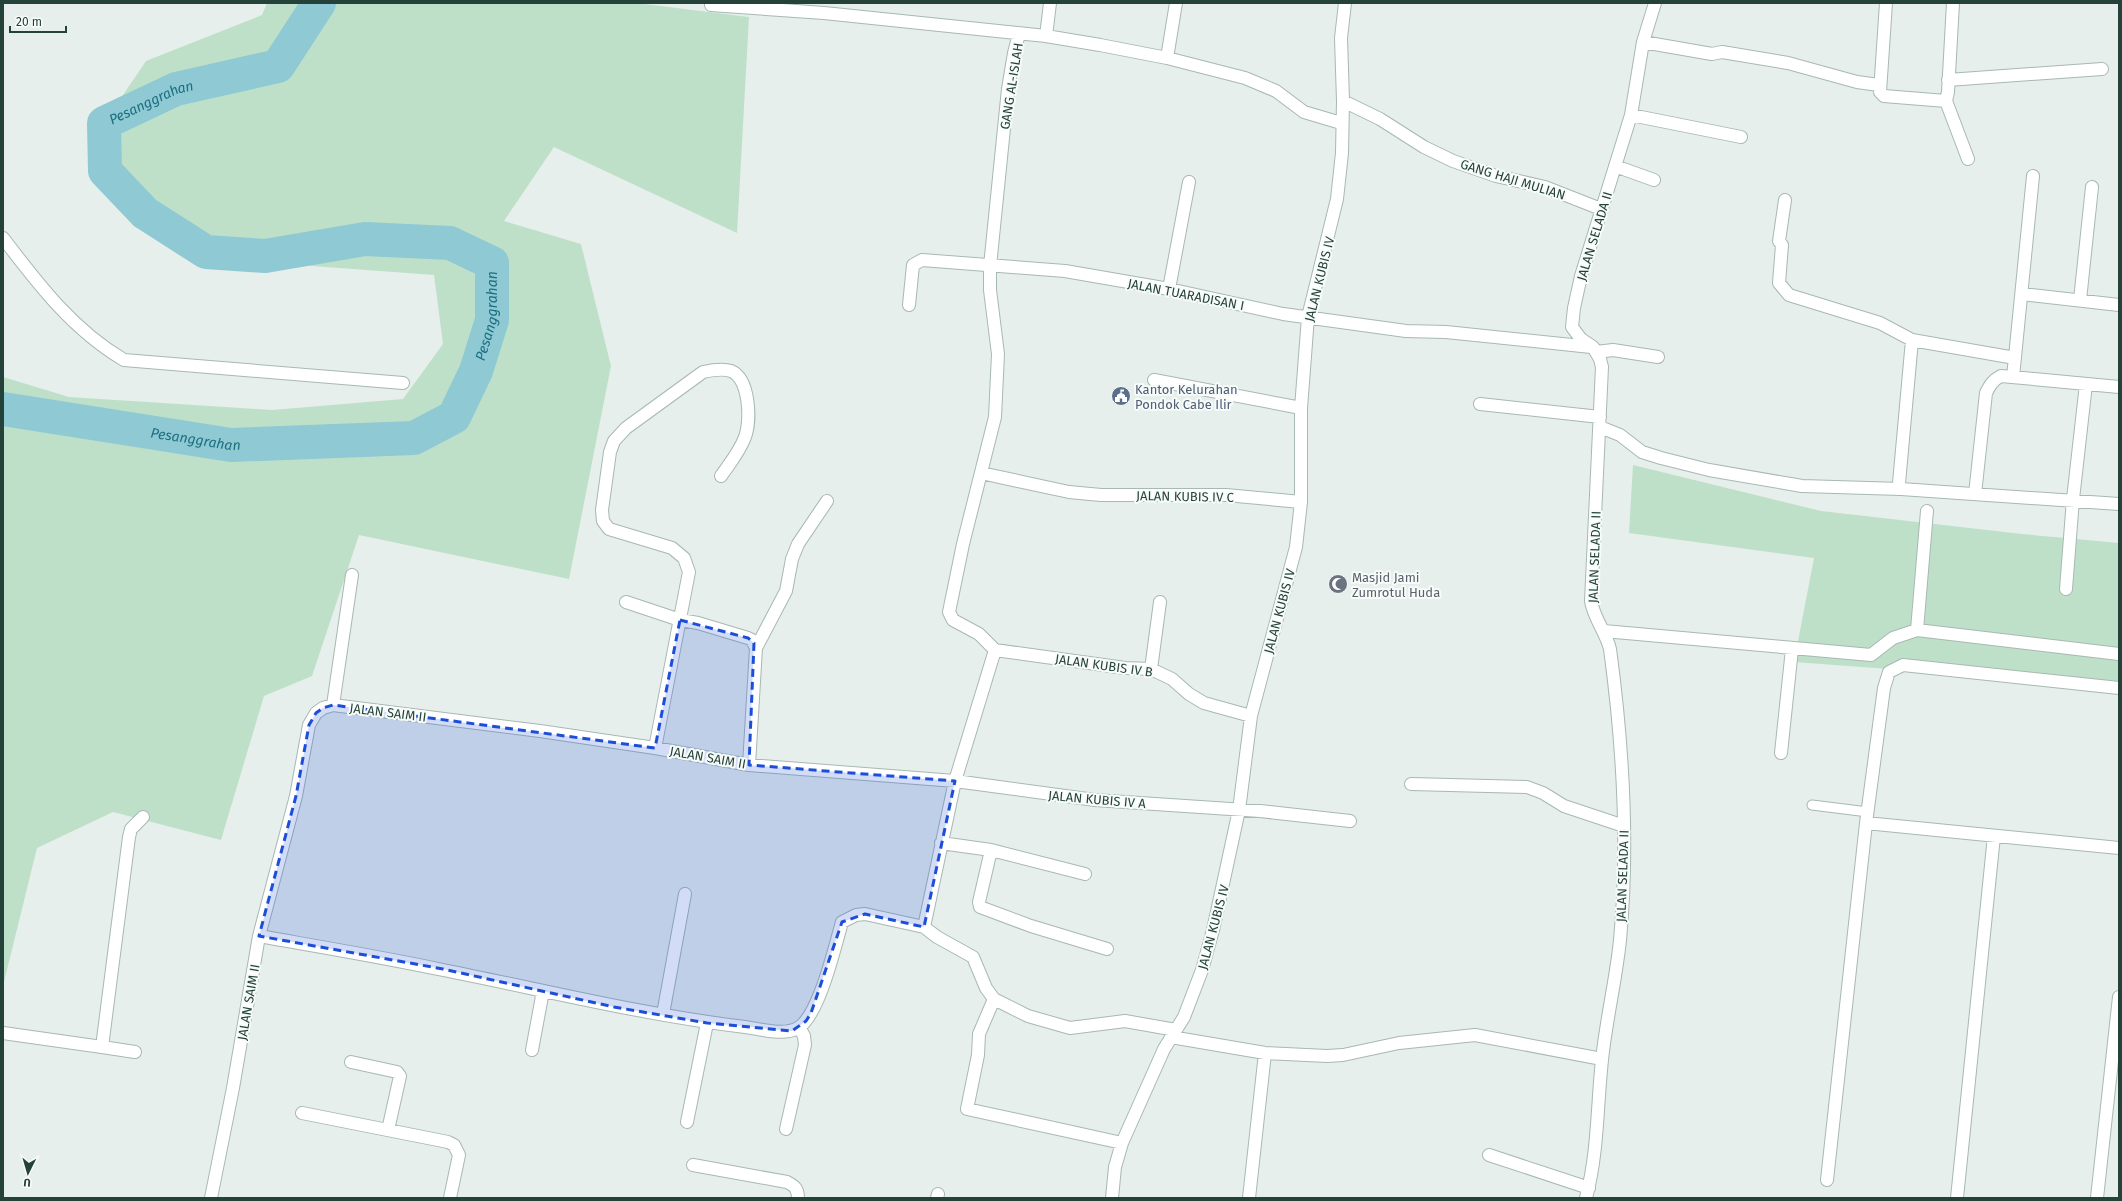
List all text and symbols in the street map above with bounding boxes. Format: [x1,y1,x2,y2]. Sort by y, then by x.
scale bar [10,8,66,34]
text: 20 m [16,15,42,29]
street label: GANG AL-ISLAH [997,42,1026,131]
water label: Pesanggrahan [106,77,195,128]
street label: GANG HAJI MULIAN [1459,156,1567,203]
street label: JALAN SELADA II [1574,190,1615,283]
street label: JALAN KUBIS IV [1302,234,1337,323]
water label: Pesanggrahan [472,271,502,363]
street label: JALAN TUARADISAN I [1126,276,1245,313]
place label: Kantor Kelurahan Pondok Cabe Ilir [1135,382,1238,412]
public building icon: Kantor Kelurahan Pondok Cabe Ilir [1110,385,1132,407]
water label: Pesanggrahan [149,424,241,454]
street label: JALAN KUBIS IV C [1136,488,1235,505]
street label: JALAN SELADA II [1585,511,1604,603]
street label: JALAN KUBIS IV [1261,566,1298,655]
place label: Masjid Jami Zumrotul Huda [1352,570,1440,600]
mosque icon: Masjid Jami Zumrotul Huda [1327,573,1349,595]
street label: JALAN KUBIS IV B [1054,651,1154,680]
street label: JALAN SAIM II [349,700,427,725]
street label: JALAN SAIM II [669,743,747,772]
street label: JALAN KUBIS IV A [1047,788,1147,811]
street label: JALAN SELADA II [1613,830,1632,922]
street label: JALAN KUBIS IV [1195,882,1232,971]
street label: JALAN SAIM II [234,963,263,1041]
north arrow [8,1153,48,1193]
text: U [23,1176,31,1189]

